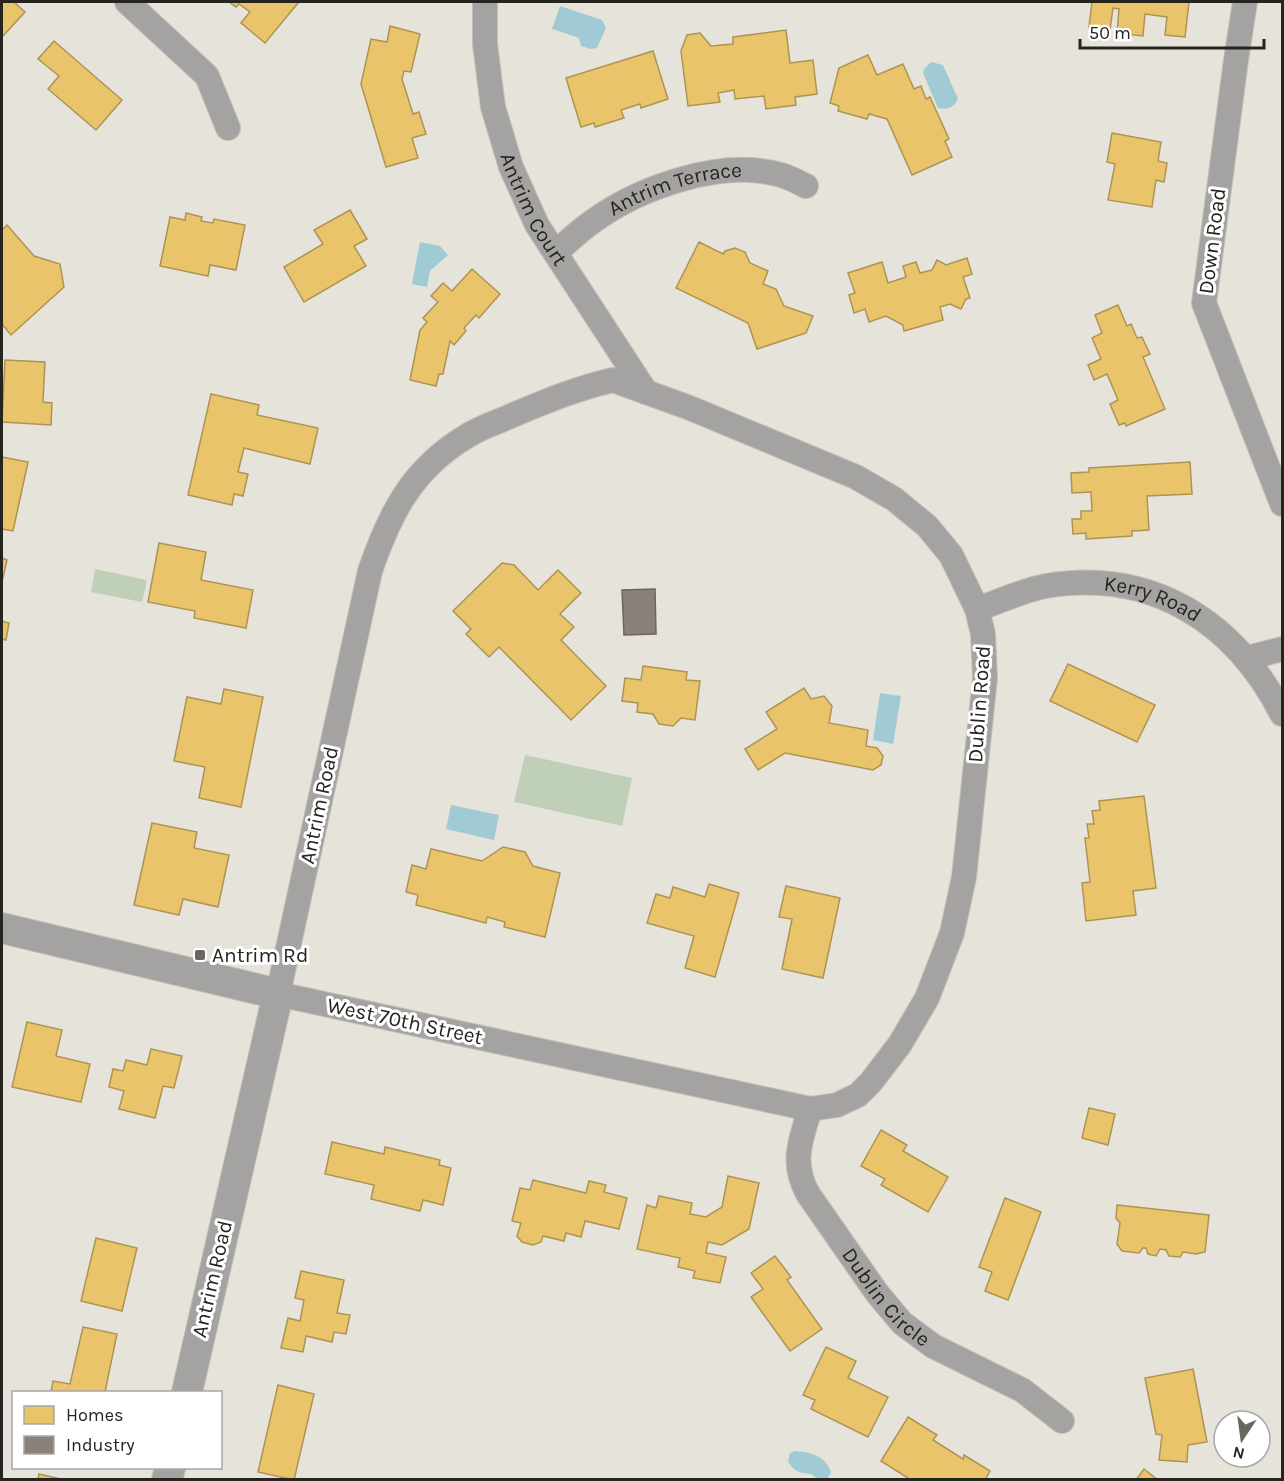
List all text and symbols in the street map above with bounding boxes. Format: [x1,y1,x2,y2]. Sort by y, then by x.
scale bar [1080,12,1264,50]
text: 50 m [1089,22,1131,44]
street label: Antrim Court [495,150,572,270]
street label: Antrim Terrace [604,158,742,221]
street label: Down Road [1194,187,1230,295]
street label: Kerry Road [1103,571,1206,627]
street label: Dublin Road [963,645,995,763]
street label: Antrim Road [295,744,343,866]
place label: Antrim Rd [212,943,308,967]
marker: Antrim Rd [193,948,207,962]
street label: West 70th Street [325,993,485,1049]
street label: Antrim Road [187,1218,237,1340]
street label: Dublin Circle [837,1243,935,1352]
legend [12,1391,222,1469]
text: Homes [66,1404,123,1426]
north arrow [1212,1409,1272,1469]
text: Industry [66,1434,135,1456]
text: N [1231,1443,1246,1464]

